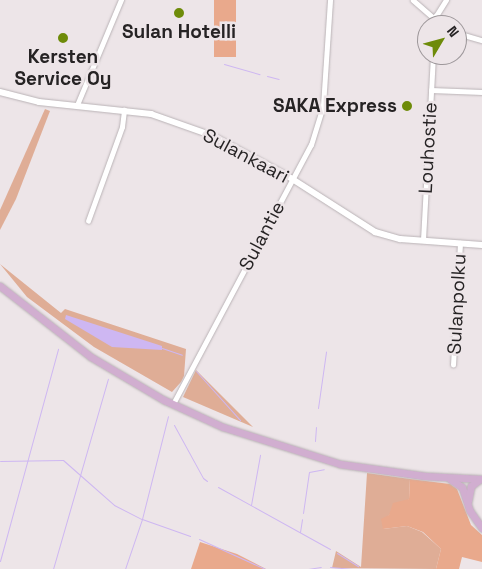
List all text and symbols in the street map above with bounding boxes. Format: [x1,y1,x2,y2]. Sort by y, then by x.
marker: Sulan Hotelli [173,7,185,19]
north arrow [417,15,467,65]
place label: Sulan Hotelli [122,21,236,43]
text: N [443,22,463,41]
marker: Kersten Service Oy [57,32,69,44]
place label: Kersten Service Oy [15,46,111,90]
place label: SAKA Express [273,95,397,117]
marker: SAKA Express [401,100,413,112]
street label: Louhostie [414,102,442,194]
street label: Sulankaari [199,124,293,188]
street label: Sulantie [234,198,290,274]
street label: Sulanpolku [443,253,471,355]

